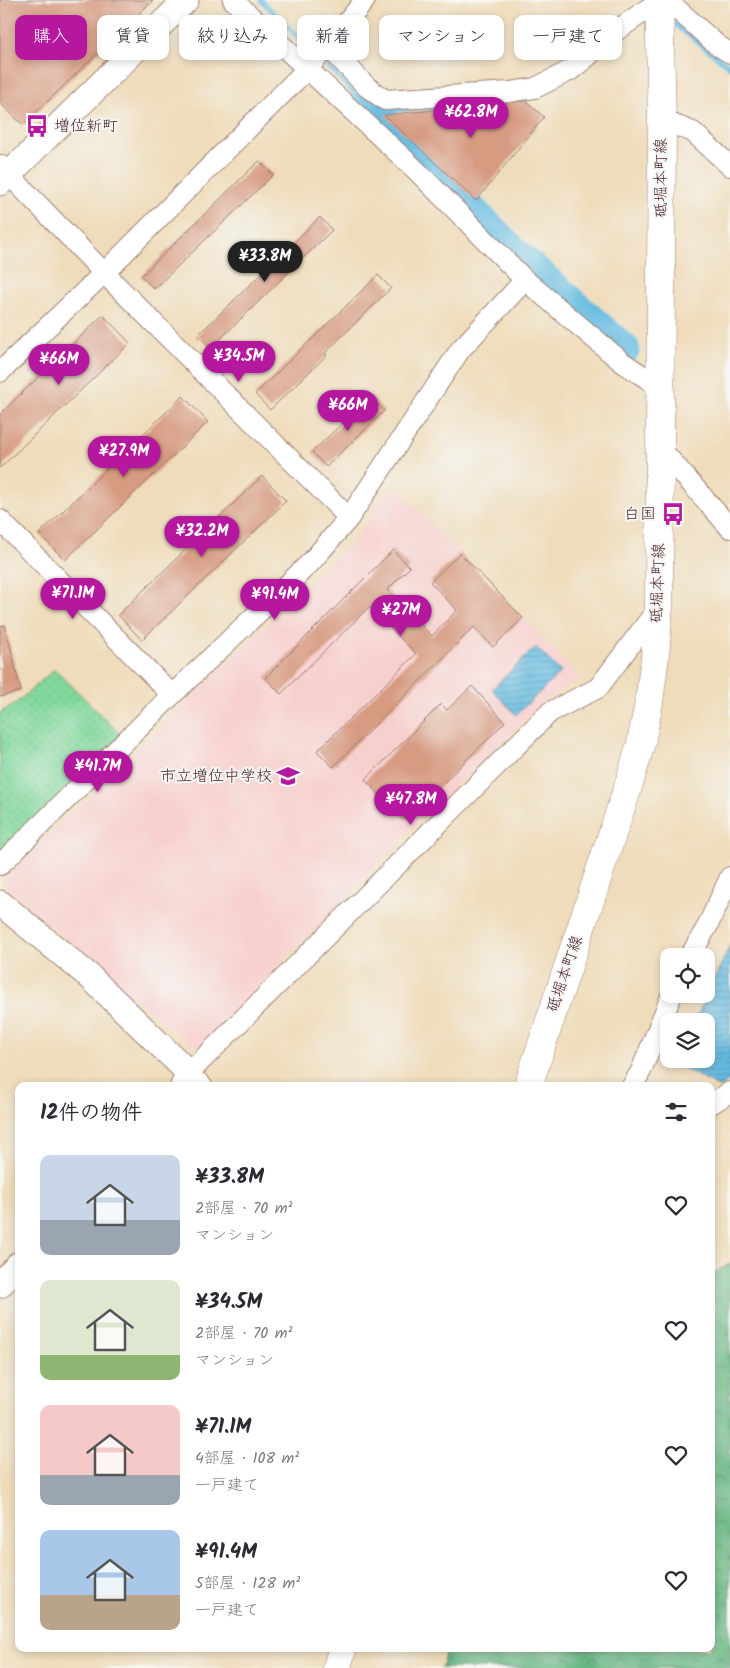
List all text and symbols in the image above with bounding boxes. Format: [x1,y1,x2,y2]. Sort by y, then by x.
chip: 購入 [15,15,87,60]
chip: 賃貸 [97,15,169,60]
chip: 絞り込み [179,15,287,60]
chip: 新着 [297,15,369,60]
chip: マンション [379,15,504,60]
chip: 一戸建て [514,15,622,60]
pin: ¥62.8M [430,96,512,139]
text: ¥62.8M [444,100,498,125]
bus stop icon: 増位新町 [24,113,50,139]
place label: 増位新町 [54,114,118,139]
street label: 砥堀本町線 [649,138,674,218]
pin: ¥33.8M [224,240,306,283]
text: ¥33.8M [239,244,291,269]
pin: ¥34.5M [198,340,280,383]
pin: ¥66M [29,344,89,386]
text: ¥34.5M [213,344,265,369]
text: ¥66M [39,347,79,372]
pin: ¥66M [318,390,378,432]
text: ¥66M [328,393,368,418]
pin: ¥27.9M [83,436,165,478]
text: ¥27.9M [99,439,149,464]
bus stop icon: 白国 [660,501,686,527]
place label: 白国 [624,502,656,527]
pin: ¥32.2M [161,516,243,558]
text: ¥32.2M [175,519,229,544]
street label: 砥堀本町線 [644,543,672,623]
pin: ¥71.1M [32,578,114,620]
pin: ¥91.4M [234,578,316,621]
text: ¥71.1M [52,581,94,606]
text: ¥91.4M [251,582,299,607]
pin: ¥27M [371,594,431,637]
text: ¥27M [382,598,420,623]
pin: ¥41.7M [57,750,139,793]
text: ¥41.7M [75,754,121,779]
school or university icon: 市立増位中学校 [275,763,301,789]
place label: 市立増位中学校 [160,764,272,789]
pin: ¥47.8M [370,784,452,826]
text: ¥47.8M [385,787,437,812]
street label: 砥堀本町線 [540,932,590,1016]
map controls [660,948,715,1068]
button: locate [660,948,715,1003]
button: layers [660,1013,715,1068]
text: 12件の物件 [40,1097,143,1130]
icon: filters [662,1098,690,1126]
text: ¥33.8M [195,1161,264,1194]
icon: home [80,1175,140,1235]
icon: heart [662,1191,690,1219]
text: 2部屋 · 70 m² [195,1196,292,1221]
text: マンション [195,1223,274,1248]
text: ¥34.5M [195,1286,262,1319]
icon: home [80,1300,140,1360]
icon: heart [662,1316,690,1344]
text: 2部屋 · 70 m² [195,1321,292,1346]
text: マンション [195,1348,274,1373]
text: ¥71.1M [195,1411,251,1444]
icon: home [80,1425,140,1485]
icon: heart [662,1441,690,1469]
text: 4部屋 · 108 m² [195,1446,299,1471]
text: 一戸建て [195,1473,259,1498]
text: ¥91.4M [195,1536,257,1569]
icon: home [80,1550,140,1610]
icon: heart [662,1566,690,1594]
text: 5部屋 · 128 m² [195,1571,300,1596]
text: 一戸建て [195,1598,259,1623]

